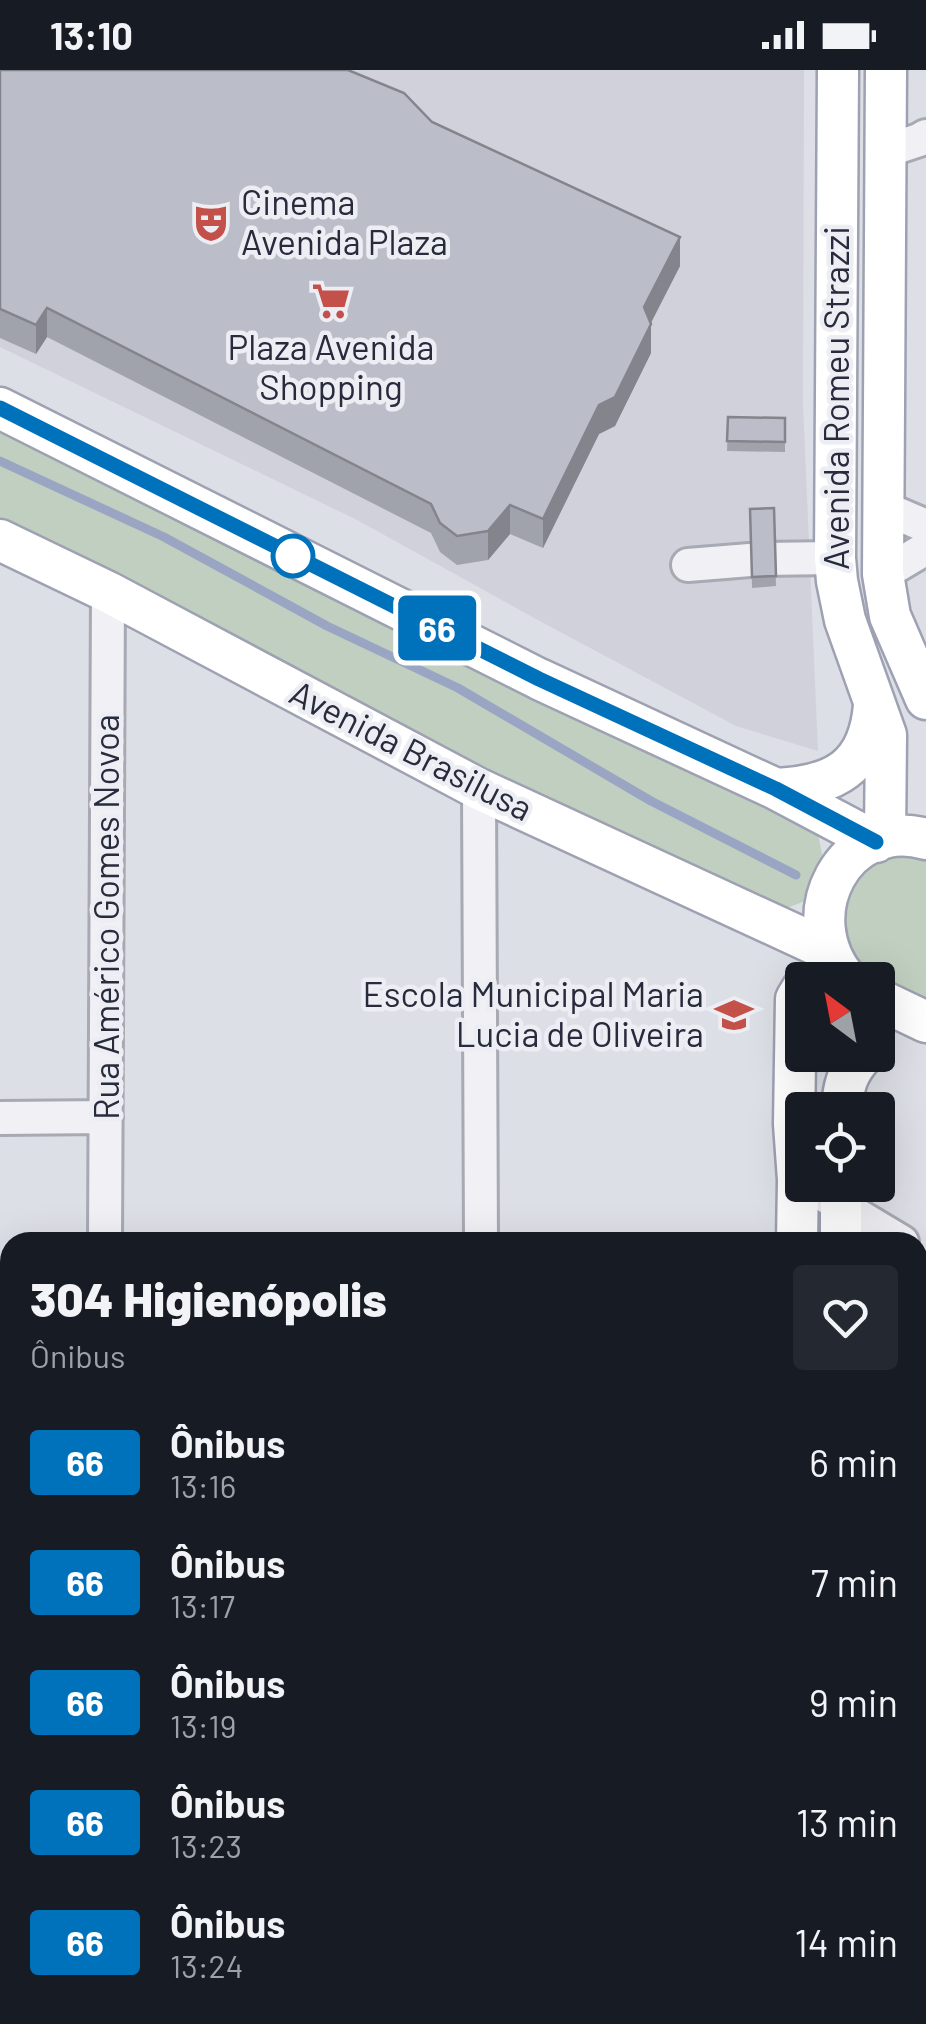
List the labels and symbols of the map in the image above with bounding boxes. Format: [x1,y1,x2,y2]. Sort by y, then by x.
place label: Cinema Avenida Plaza [241,180,448,262]
theatre icon: Cinema Avenida Plaza [190,202,232,244]
street label: Avenida Romeu Strazzi [814,226,856,570]
supermarket icon: Plaza Avenida Shopping [310,280,352,322]
place label: Plaza Avenida Shopping [228,325,434,407]
unlabelled marker [272,535,314,577]
line badge: 66 [392,596,482,660]
street label: Avenida Brasilusa [284,670,540,828]
street label: Rua Américo Gomes Novoa [84,714,126,1120]
north arrow [785,962,895,1072]
place label: Escola Municipal Maria Lucia de Oliveira [362,972,704,1054]
school or university icon: Escola Municipal Maria Lucia de Oliveira [713,994,755,1036]

